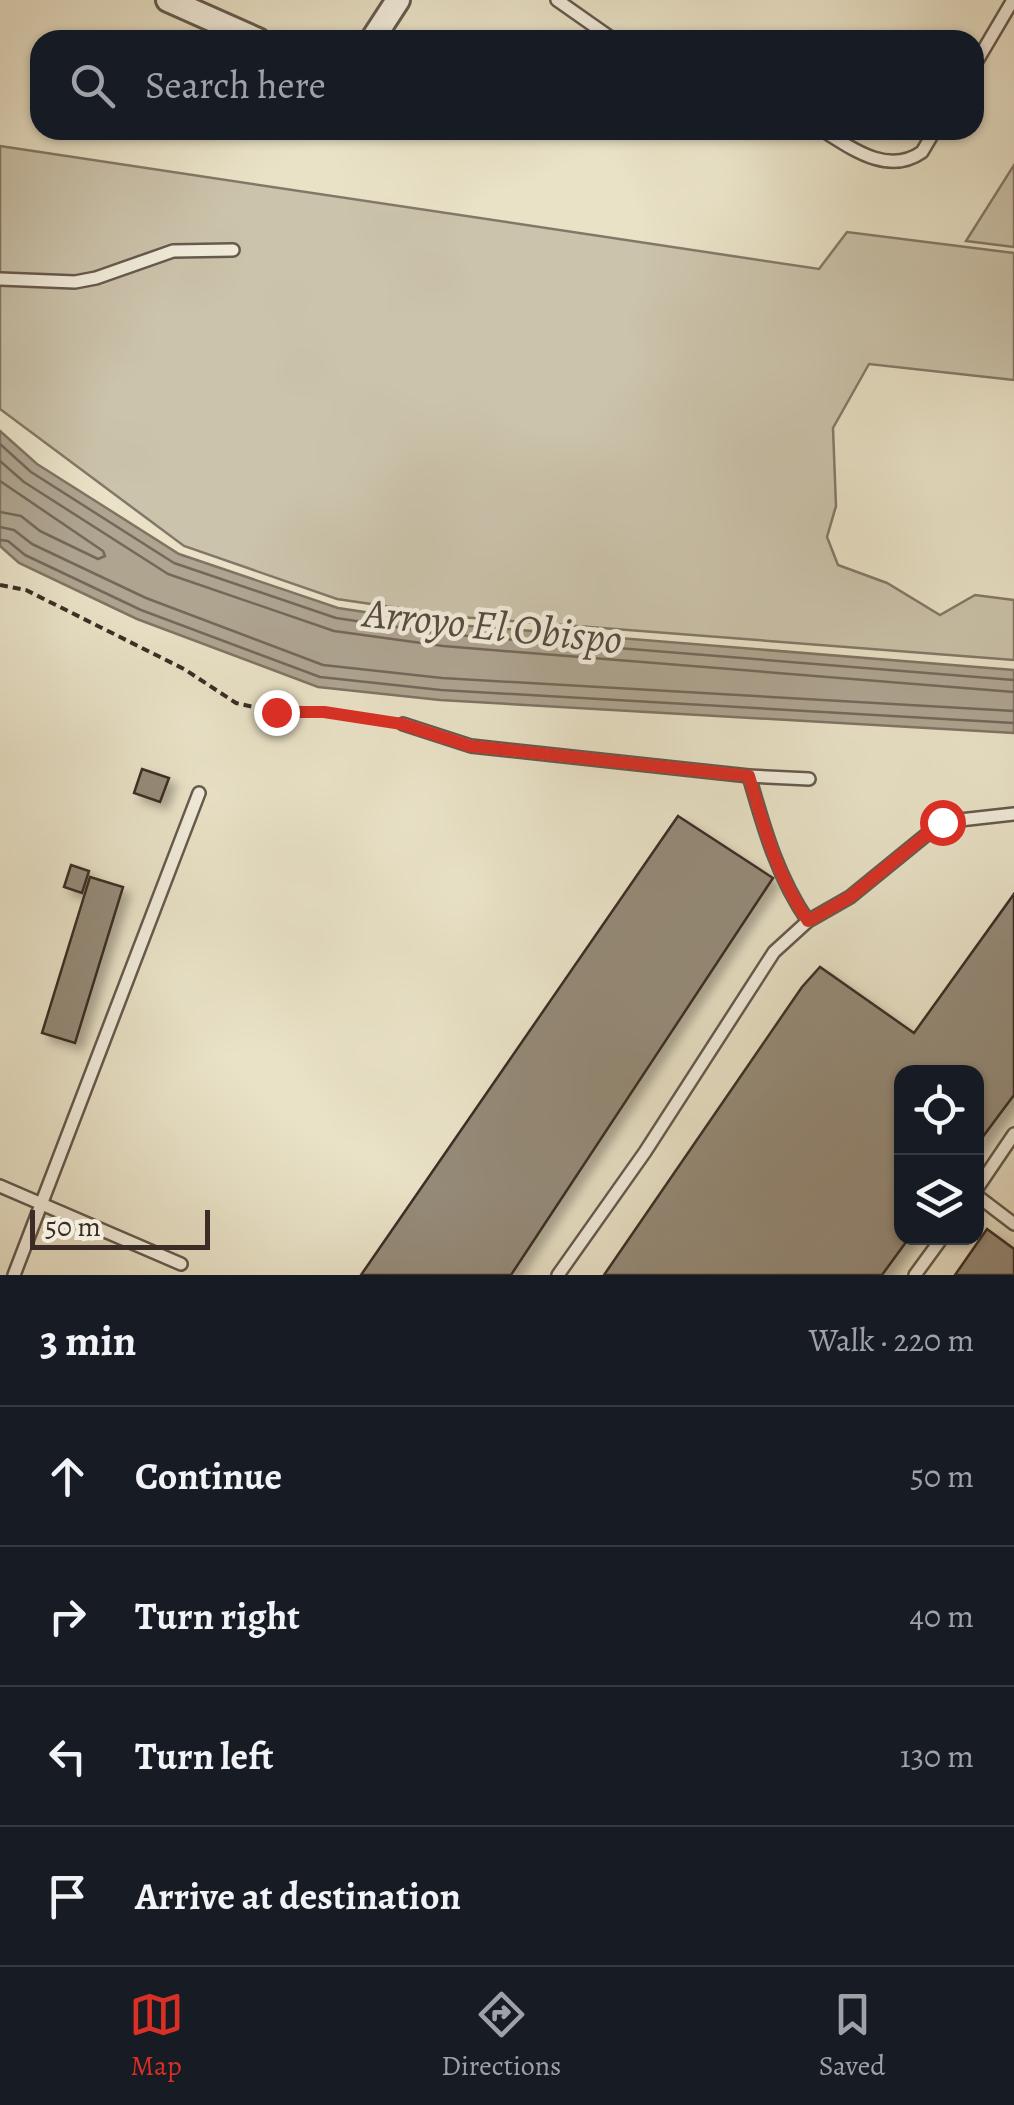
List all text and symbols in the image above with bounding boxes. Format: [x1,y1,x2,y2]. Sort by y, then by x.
search box [30,30,984,140]
icon: search [65,58,120,113]
text: Search here [145,59,326,111]
water label: Arroyo El Obispo [359,583,625,667]
route end [254,690,300,736]
route start [920,800,966,846]
map controls [894,1065,984,1245]
button: locate [894,1065,984,1155]
button: layers [894,1155,984,1245]
scale bar [30,1205,210,1250]
text: 50 m [45,1208,101,1246]
text: 3 min [40,1312,136,1369]
text: Walk · 220 m [809,1318,974,1362]
icon: ahead [40,1449,95,1504]
text: Continue [135,1450,282,1502]
text: 50 m [910,1454,974,1498]
icon: right [40,1589,95,1644]
text: Turn right [135,1590,300,1642]
text: 40 m [909,1594,974,1638]
icon: left [40,1729,95,1784]
text: Turn left [135,1730,274,1782]
text: 130 m [900,1734,974,1778]
icon: arrive [40,1869,95,1924]
text: Arrive at destination [135,1870,461,1922]
tab: Map [129,1987,184,2085]
tab: Directions [441,1987,561,2085]
tab: Saved [819,1987,885,2085]

